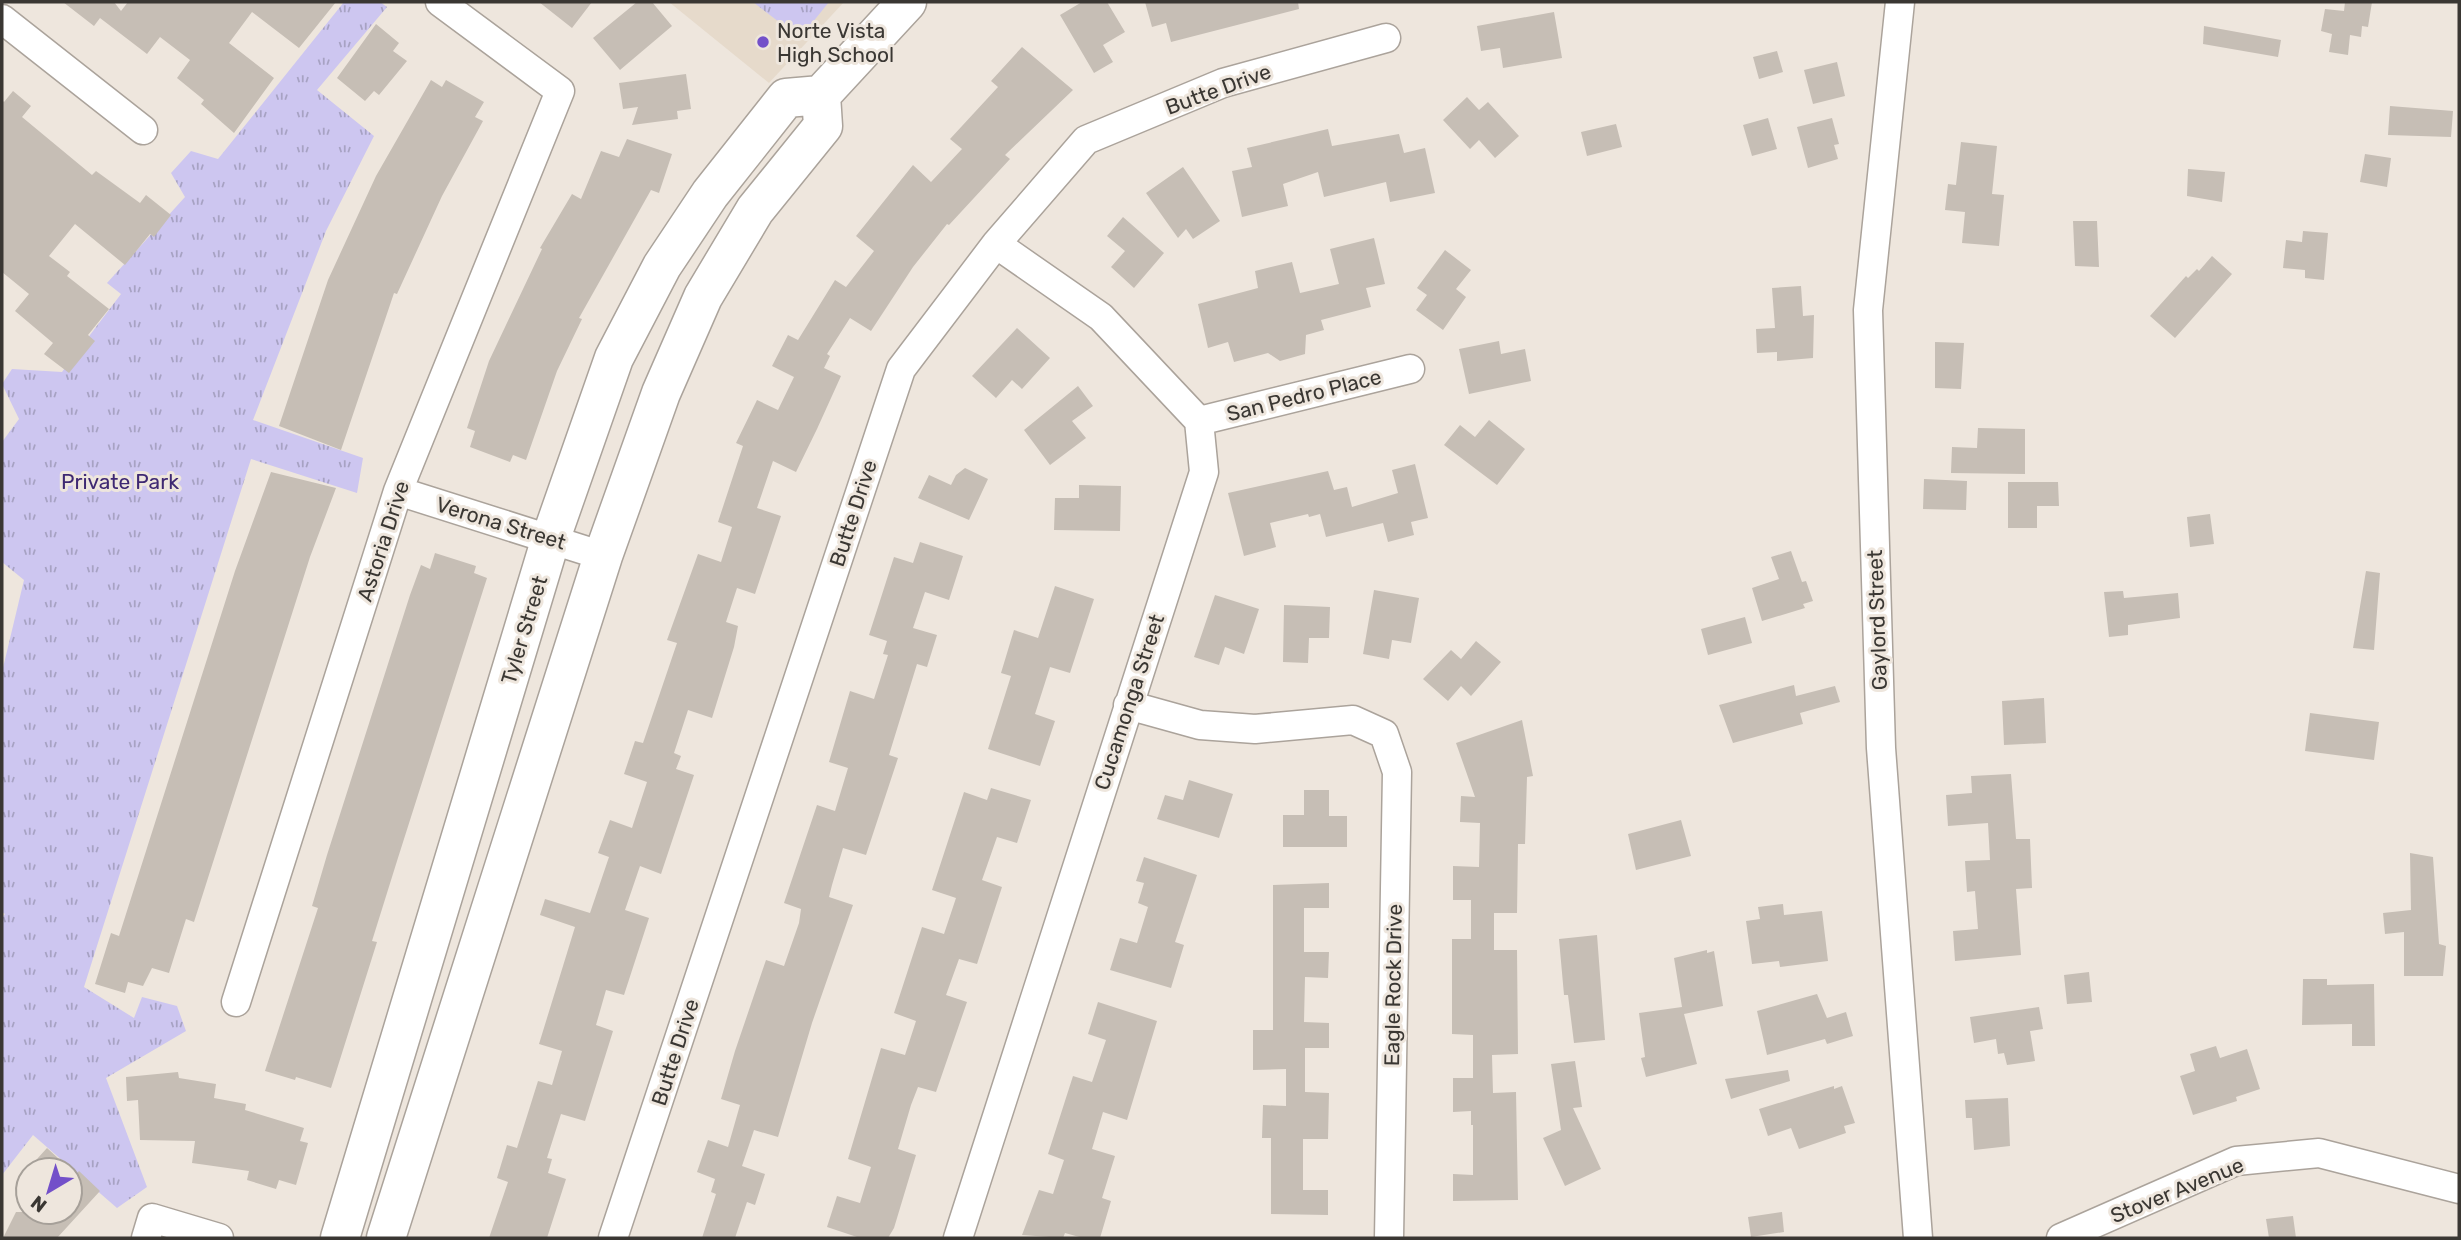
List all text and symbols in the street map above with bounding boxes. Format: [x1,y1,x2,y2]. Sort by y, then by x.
place label: Norte Vista High School [777,18,894,67]
marker: Norte Vista High School [755,34,771,50]
street label: Butte Drive [1162,58,1274,120]
street label: San Pedro Place [1224,364,1384,426]
street label: Butte Drive [824,457,882,569]
park label: Private Park [61,469,179,494]
street label: Astoria Drive [352,478,414,604]
street label: Verona Street [433,491,569,555]
street label: Gaylord Street [1862,549,1892,691]
street label: Tyler Street [496,573,552,687]
street label: Cucamonga Street [1089,611,1169,793]
street label: Eagle Rock Drive [1379,904,1407,1066]
street label: Butte Drive [646,996,704,1108]
street label: Stover Avenue [2107,1152,2247,1228]
north arrow [14,1156,84,1226]
text: N [26,1191,51,1217]

